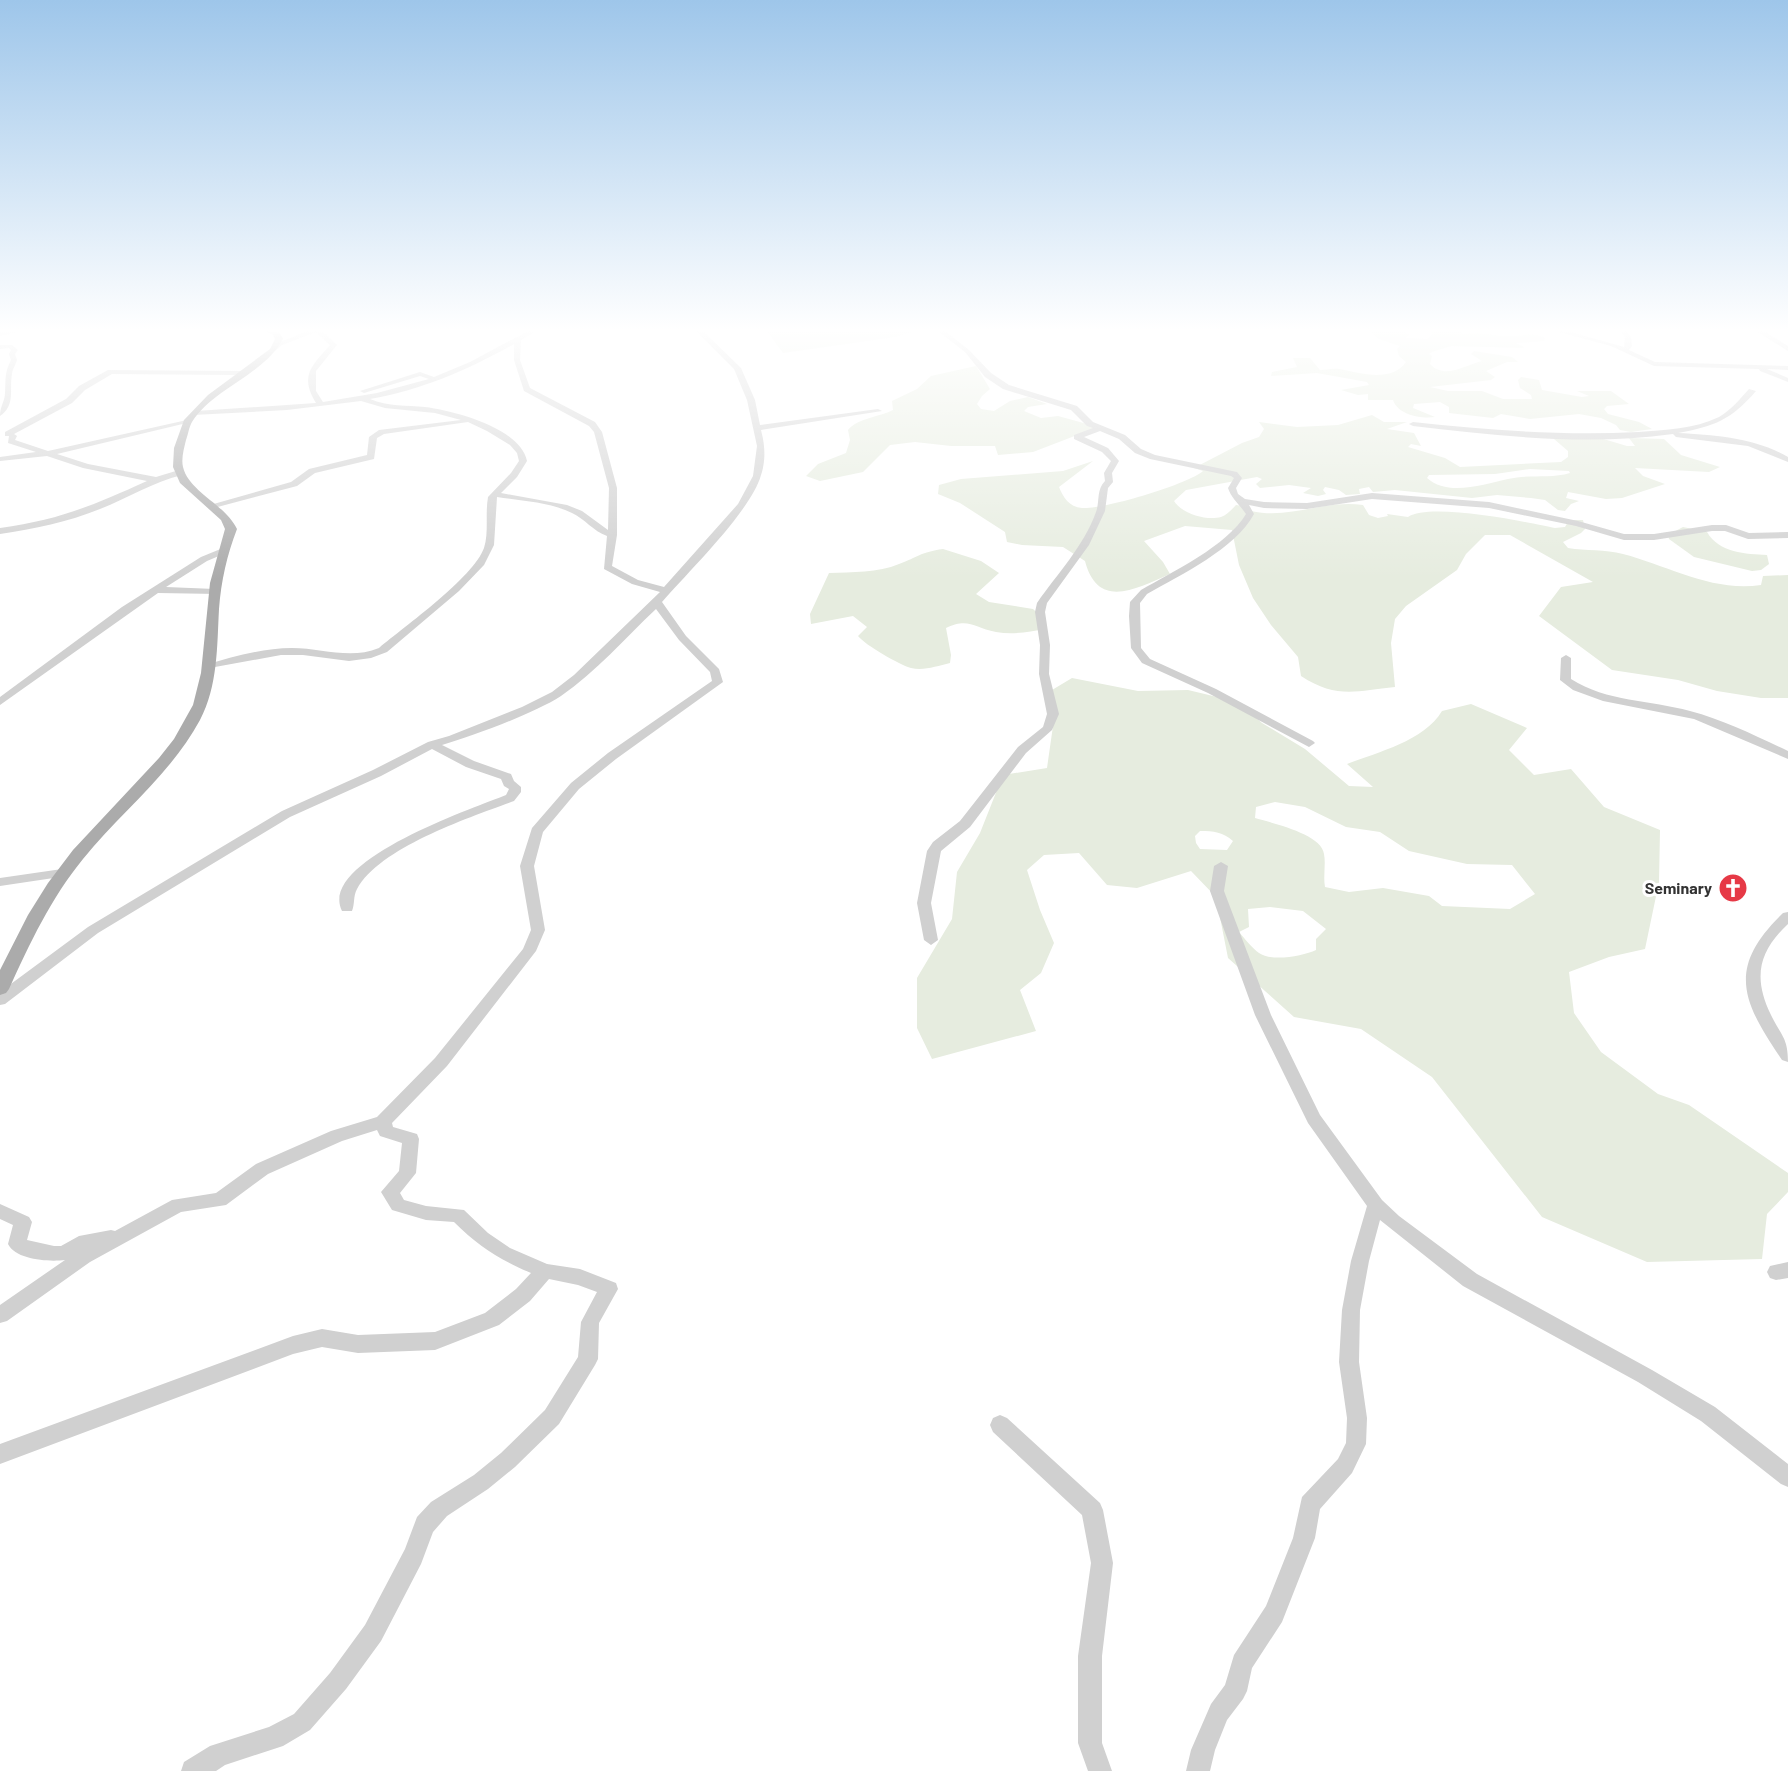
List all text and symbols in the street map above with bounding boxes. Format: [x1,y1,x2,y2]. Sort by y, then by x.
church icon: Seminary [1717,872,1749,904]
place label: Seminary [1645,878,1712,897]

